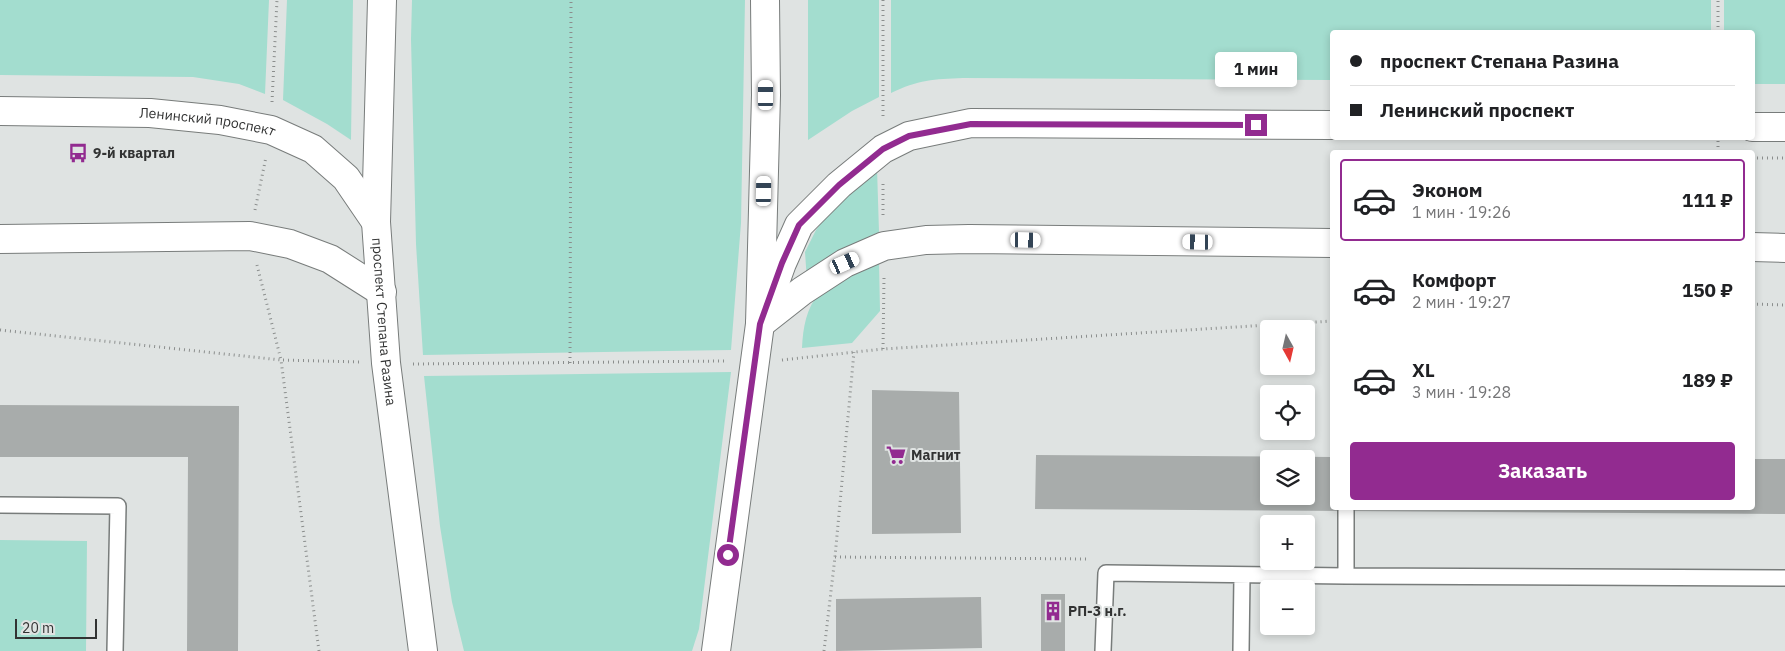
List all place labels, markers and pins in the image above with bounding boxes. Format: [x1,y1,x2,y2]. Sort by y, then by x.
bus stop icon: 9-й квартал [67,142,89,164]
place label: 9-й квартал [93,144,175,162]
supermarket icon: Магнит [885,444,907,466]
place label: Магнит [911,446,961,464]
building icon: РП-3 н.г. [1042,600,1064,622]
place label: РП-3 н.г. [1068,602,1127,620]

